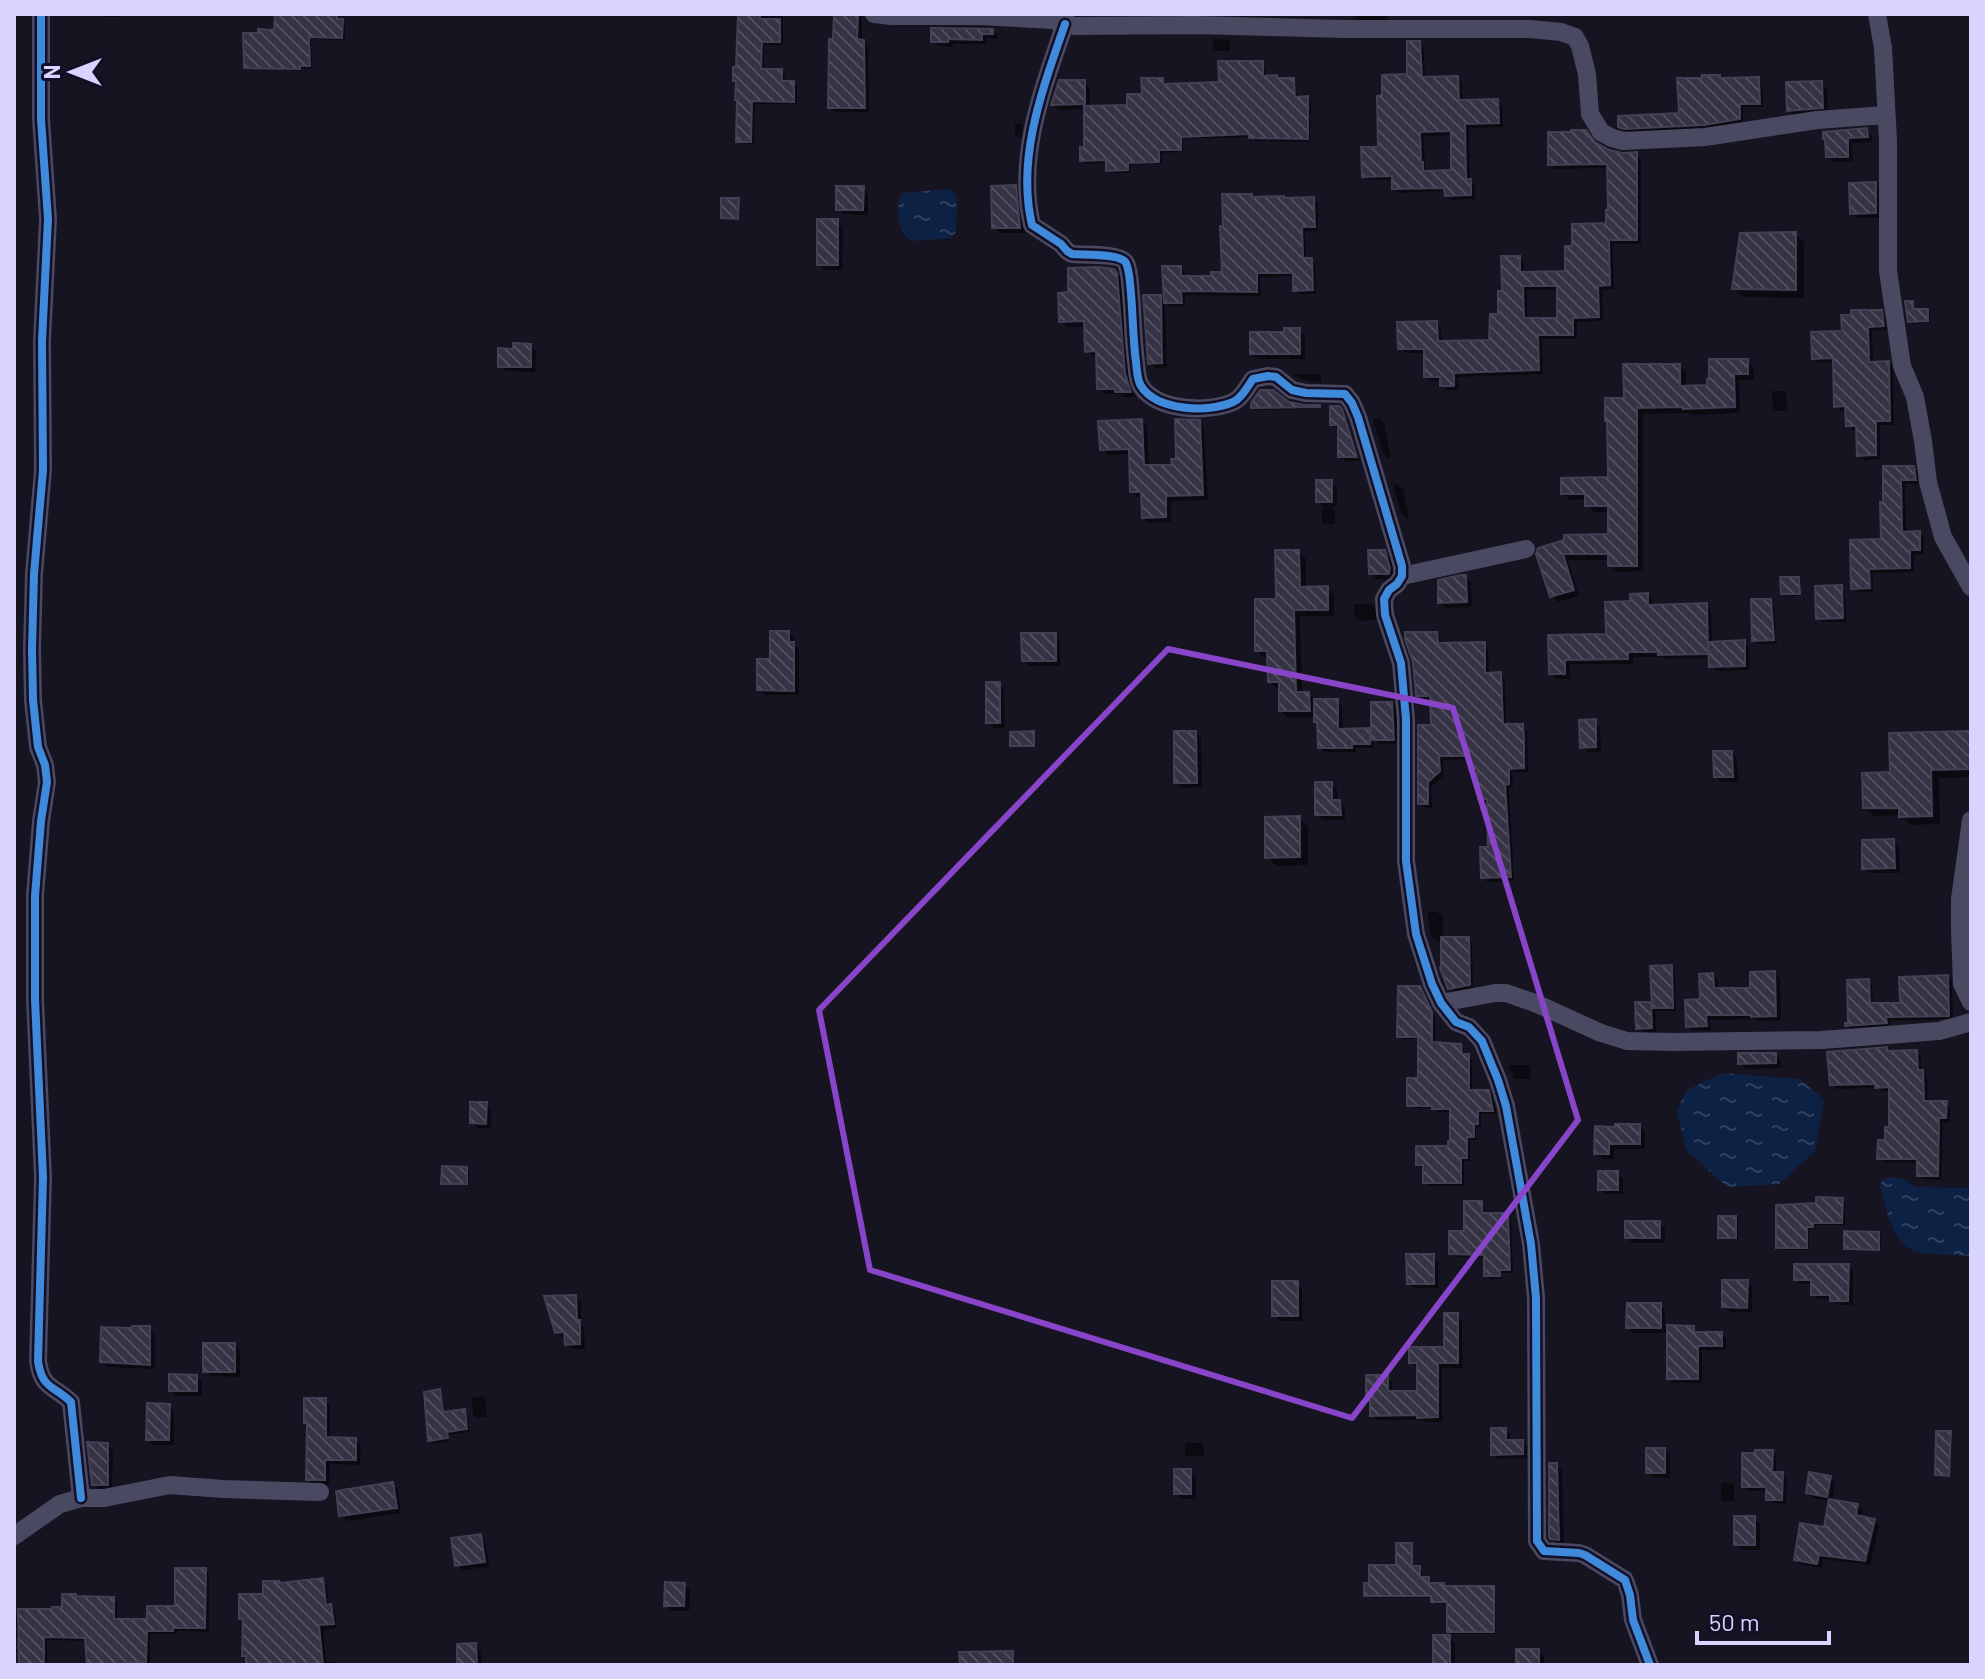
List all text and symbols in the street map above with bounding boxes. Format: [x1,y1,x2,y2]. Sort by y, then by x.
north arrow [32,32,112,112]
text: N [38,65,64,79]
scale bar [1697,1595,1829,1645]
text: 50 m [1709,1607,1760,1636]

